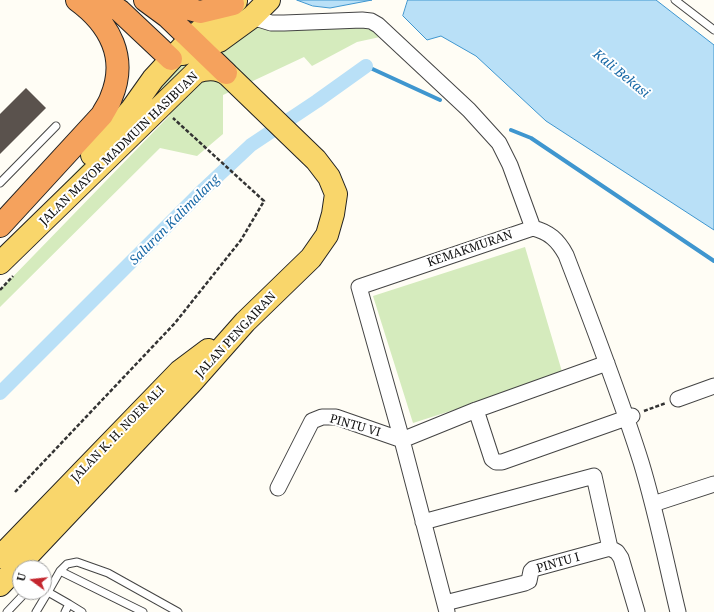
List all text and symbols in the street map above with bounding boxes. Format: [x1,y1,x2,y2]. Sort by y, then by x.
water label: Kali Bekasi [590,47,652,101]
street label: JALAN MAYOR MADMUIN HASIBUAN [37,69,201,229]
water label: Saluran Kalimalang [127,172,223,268]
street label: KEMAKMURAN [425,228,515,270]
street label: JALAN PENGAIRAN [193,289,279,381]
street label: JALAN K. H. NOER ALI [68,383,168,485]
street label: PINTU VI [328,412,382,440]
street label: PINTU I [535,550,581,576]
north arrow [12,560,52,600]
text: U [13,571,29,583]

